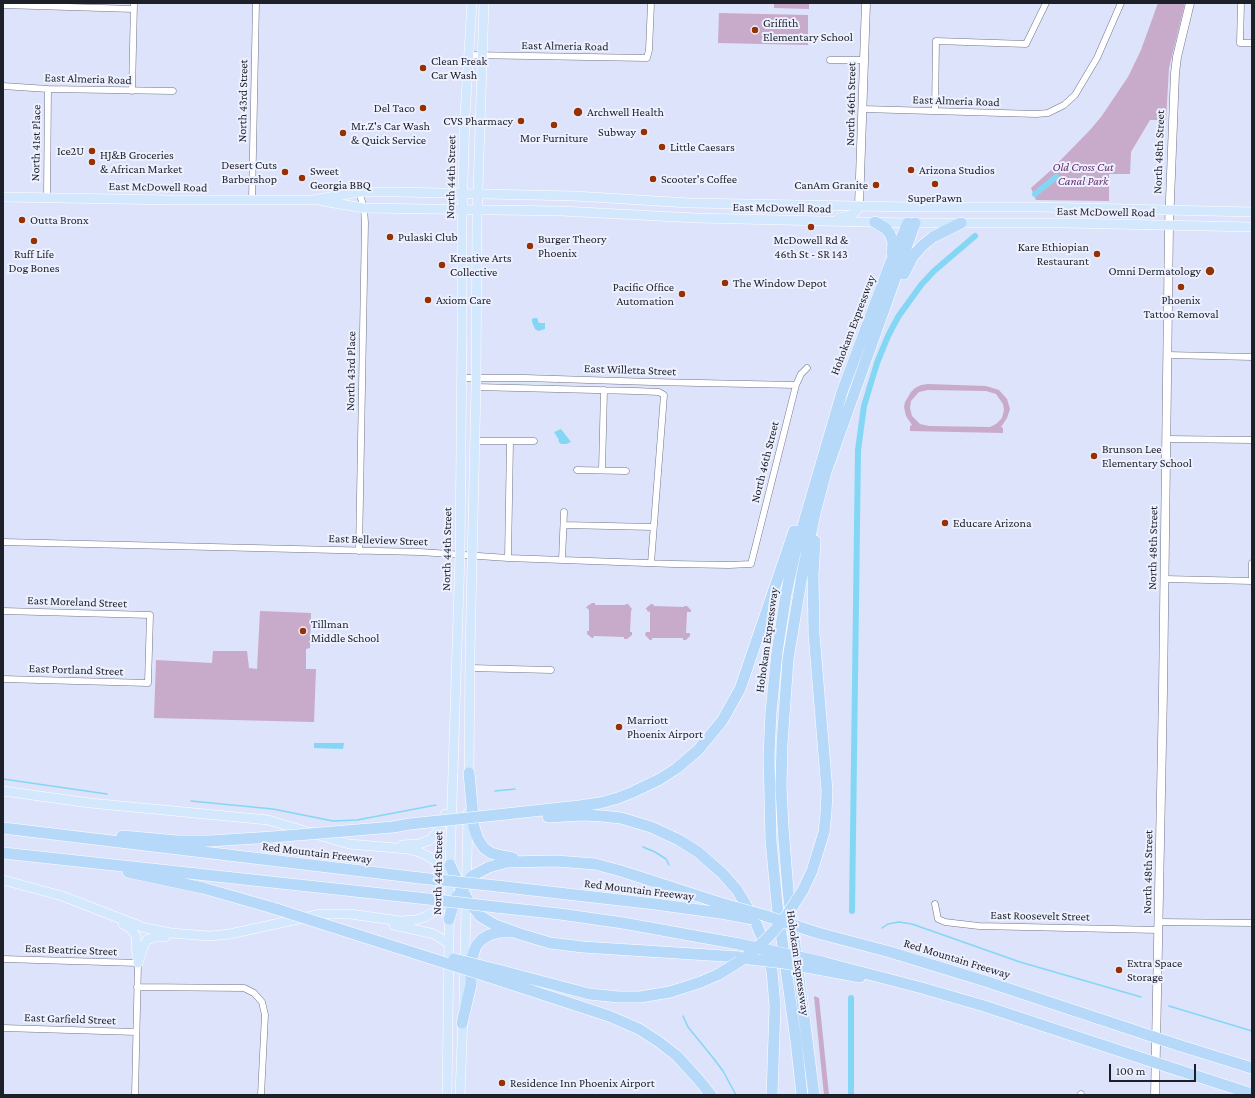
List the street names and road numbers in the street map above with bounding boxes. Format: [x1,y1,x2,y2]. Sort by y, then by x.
street label: East Almeria Road [521,38,609,54]
street label: North 43rd Street [235,59,251,143]
street label: North 46th Street [843,62,859,146]
street label: East Almeria Road [44,70,132,88]
street label: East Almeria Road [912,92,1000,110]
street label: North 41st Place [28,105,44,181]
street label: North 48th Street [1150,110,1168,194]
street label: North 44th Street [443,135,459,219]
street label: East McDowell Road [109,179,207,195]
street label: East McDowell Road [733,200,831,216]
street label: East McDowell Road [1057,204,1155,220]
street label: Hohokam Expressway [827,273,879,377]
street label: North 43rd Place [343,331,359,411]
street label: East Willetta Street [584,361,676,379]
street label: North 46th Street [748,420,782,504]
street label: North 48th Street [1145,506,1161,590]
street label: North 44th Street [439,507,455,591]
street label: East Belleview Street [328,531,428,549]
street label: Hohokam Expressway [752,587,782,693]
street label: East Moreland Street [27,593,127,611]
street label: East Portland Street [28,661,124,679]
street label: North 48th Street [1140,830,1156,914]
street label: North 44th Street [430,831,446,915]
street label: Red Mountain Freeway [261,839,373,867]
street label: Red Mountain Freeway [583,876,695,904]
street label: East Roosevelt Street [990,908,1090,924]
street label: Hohokam Expressway [783,910,813,1016]
street label: Red Mountain Freeway [902,936,1012,982]
street label: East Beatrice Street [25,941,117,959]
street label: East Garfield Street [24,1010,116,1028]

